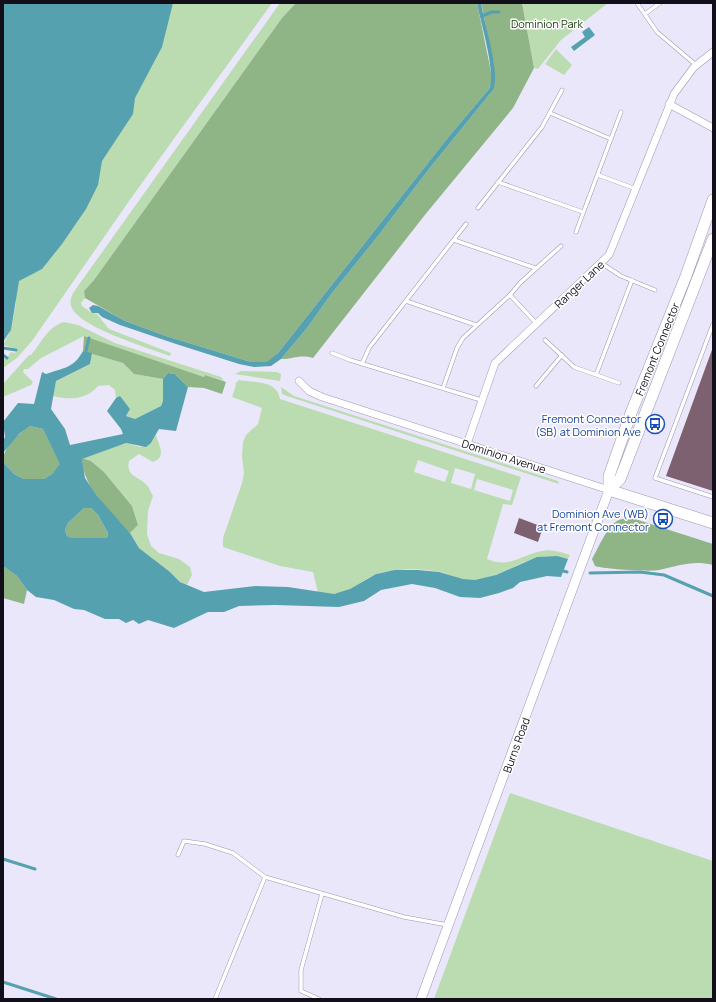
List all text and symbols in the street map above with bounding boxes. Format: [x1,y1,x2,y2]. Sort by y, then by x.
park label: Dominion Park [511,16,584,31]
street label: Ranger Lane [551,257,608,311]
street label: Fremont Connector [631,300,683,398]
place label: Fremont Connector (SB) at Dominion Ave [535,411,642,439]
bus stop icon: Fremont Connector (SB) at Dominion Ave [644,413,666,435]
street label: Dominion Avenue [460,435,549,477]
place label: Dominion Ave (WB) at Fremont Connector [537,506,649,534]
bus stop icon: Dominion Ave (WB) at Fremont Connector [652,508,674,530]
street label: Burns Road [499,715,533,775]

